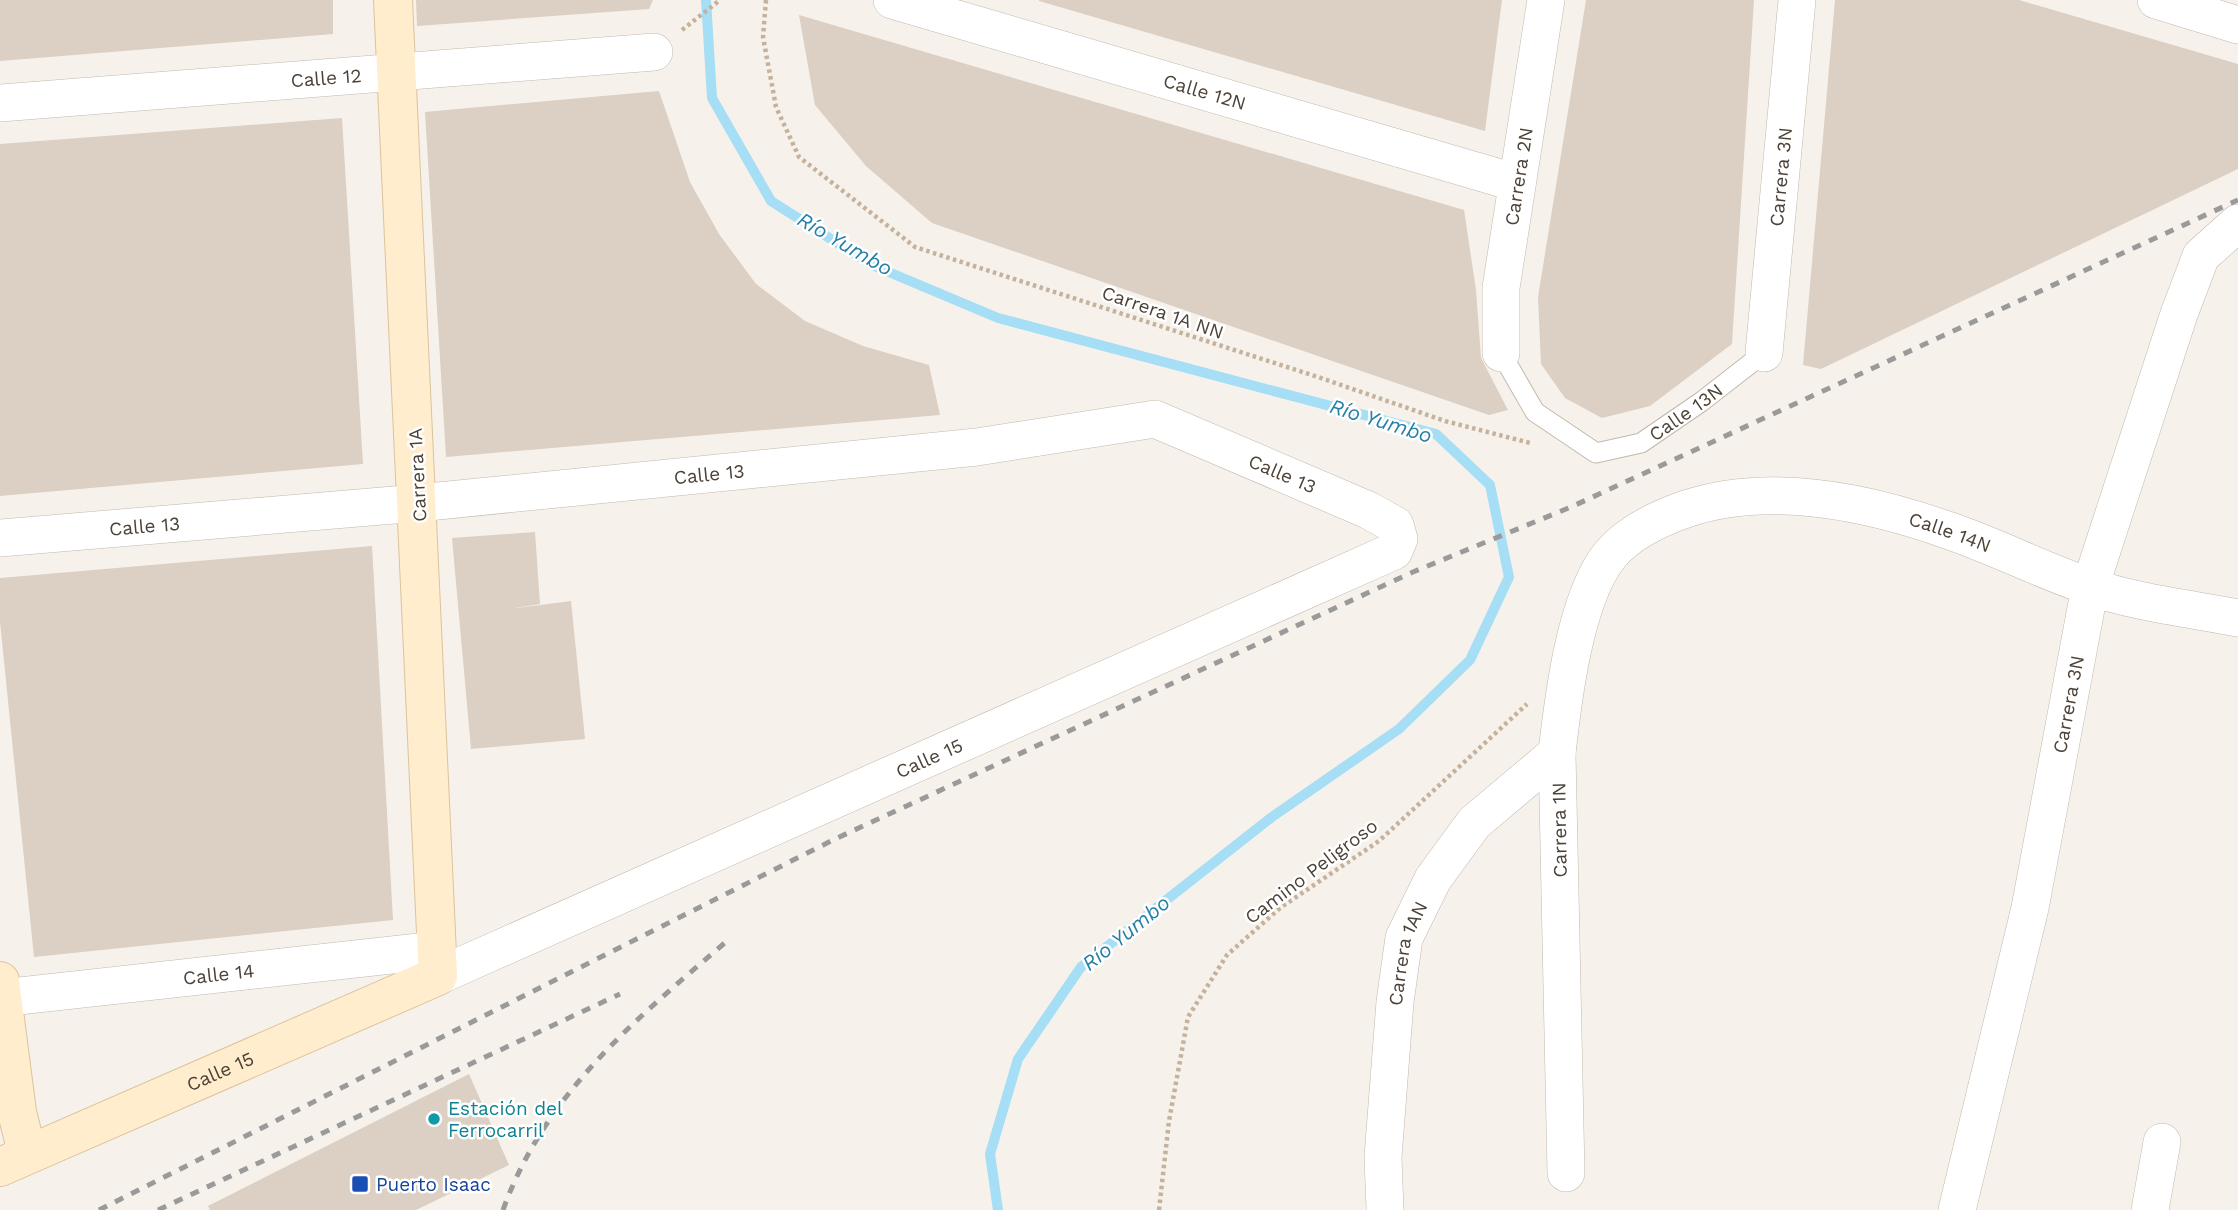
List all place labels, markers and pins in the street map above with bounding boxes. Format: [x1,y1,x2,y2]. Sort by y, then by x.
place label: Estación del Ferrocarril [448,1097,563,1142]
marker: Estación del Ferrocarril [426,1111,442,1127]
place label: Puerto Isaac [376,1173,491,1196]
marker: Puerto Isaac [350,1174,370,1194]

